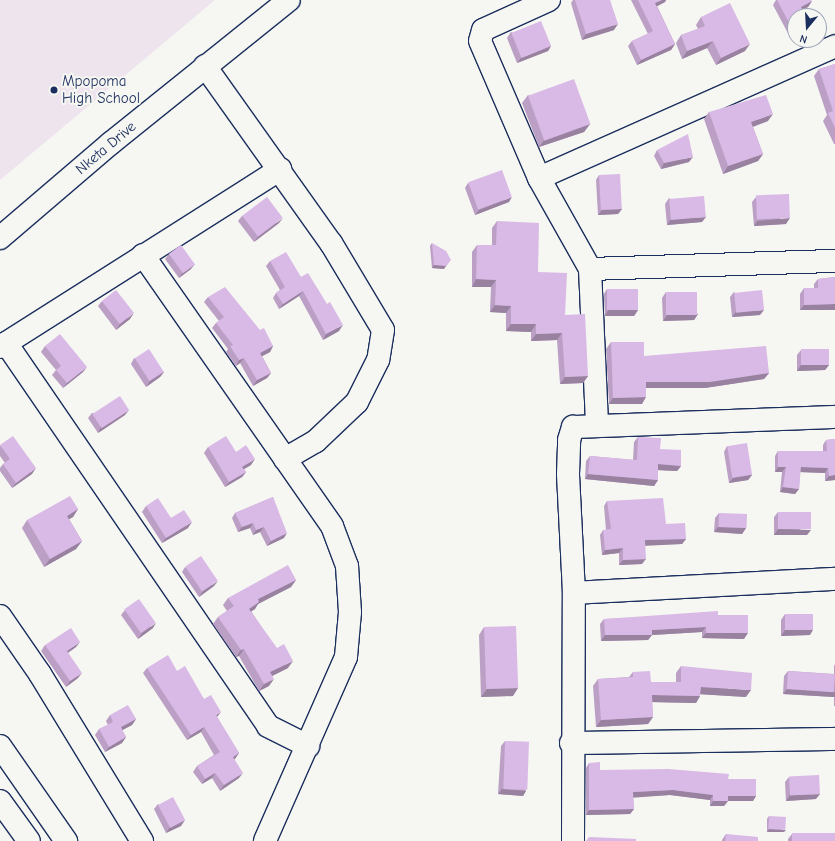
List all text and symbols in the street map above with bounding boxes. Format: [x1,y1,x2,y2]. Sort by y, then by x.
north arrow [787,8,827,48]
text: N [798,32,809,46]
place label: Mpopoma High School [62,72,140,107]
marker: Mpopoma High School [49,85,59,95]
street label: Nketa Drive [72,118,140,178]

